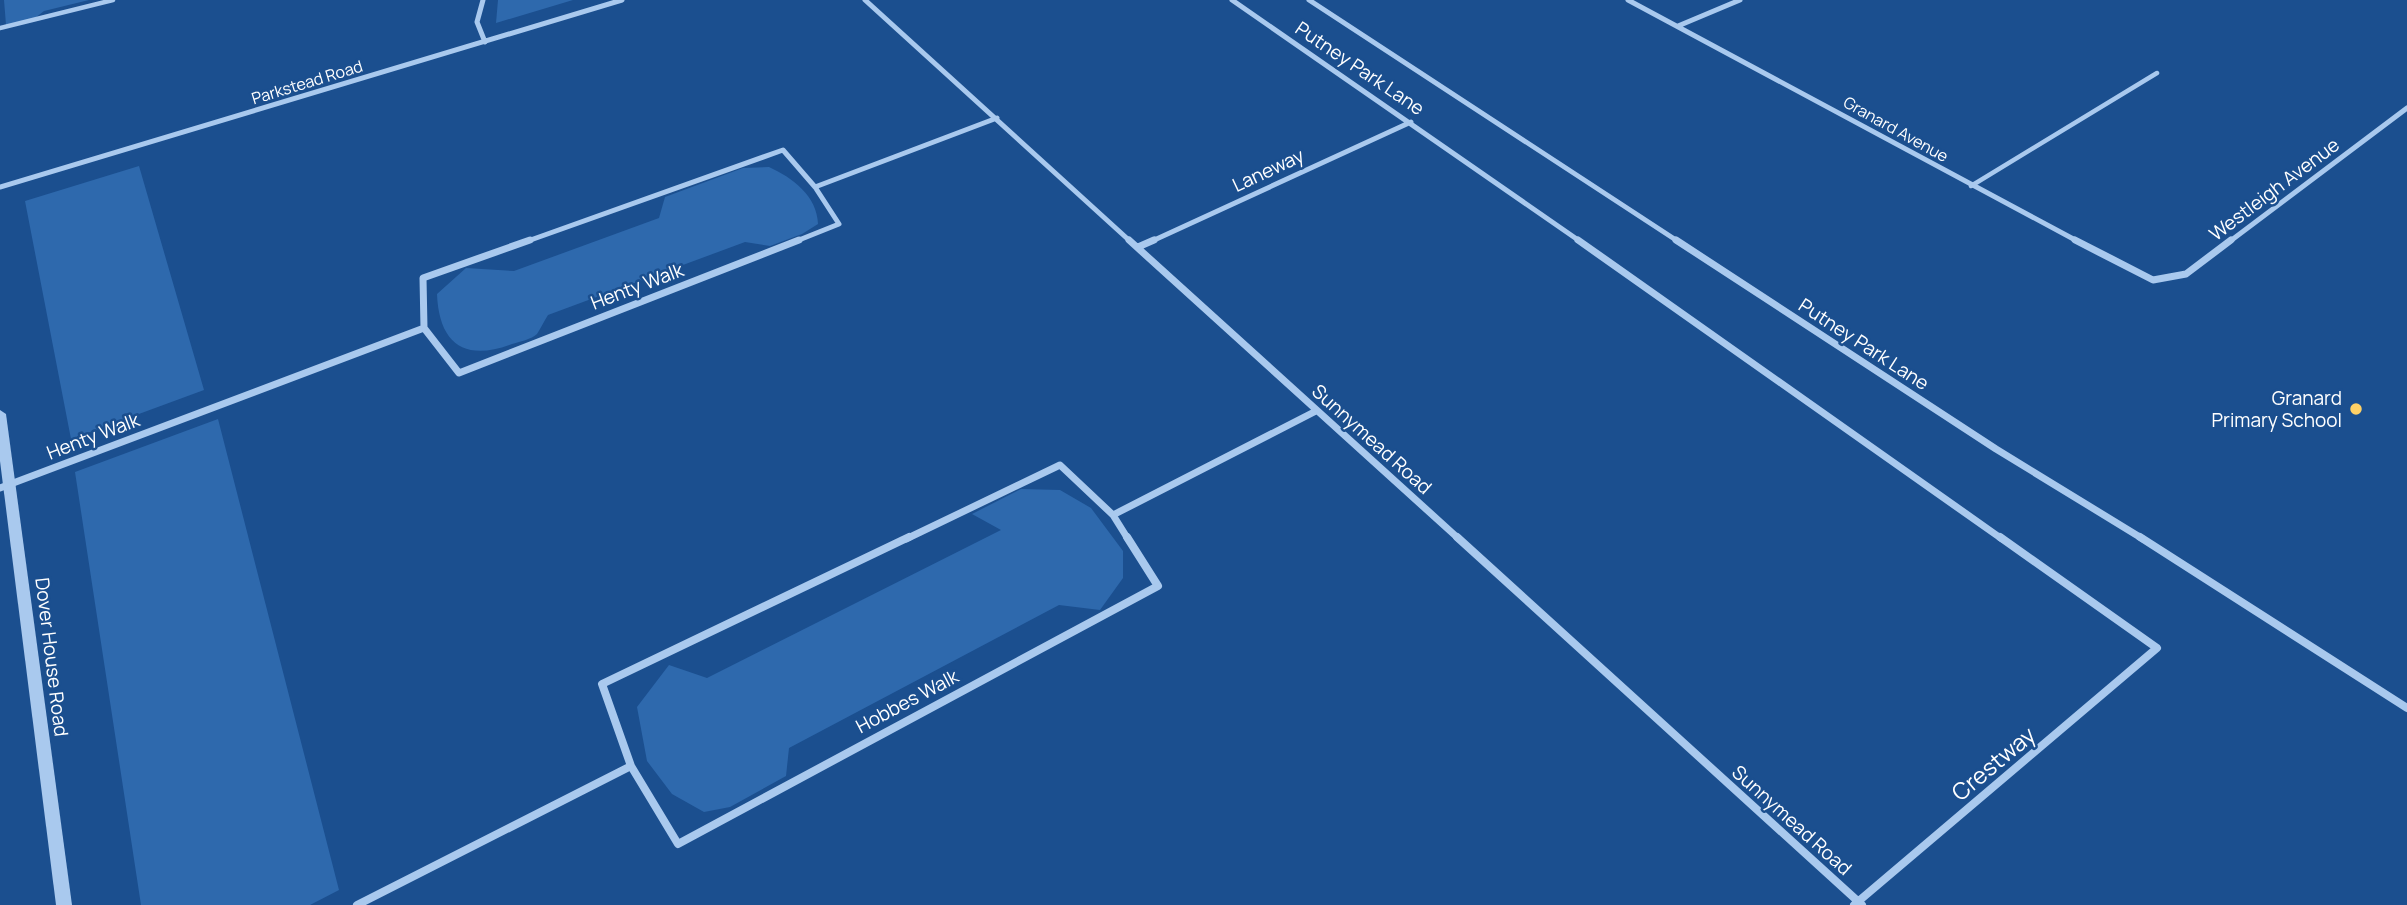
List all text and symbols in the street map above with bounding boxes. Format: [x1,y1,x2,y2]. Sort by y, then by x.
street label: Putney Park Lane [1290,15,1430,121]
street label: Parkstead Road [249,55,365,109]
street label: Granard Avenue [1839,91,1953,167]
street label: Westleigh Avenue [2204,131,2344,247]
street label: Laneway [1228,142,1308,198]
street label: Henty Walk [587,256,688,316]
street label: Putney Park Lane [1794,292,1934,396]
street label: Sunnymead Road [1307,378,1437,500]
place label: Granard Primary School [2212,385,2342,433]
marker: Granard Primary School [2348,401,2364,417]
street label: Henty Walk [43,406,144,466]
street label: Dover House Road [29,576,75,738]
street label: Hobbes Walk [851,663,963,739]
street label: Crestway [1944,718,2042,808]
street label: Sunnymead Road [1727,759,1857,881]

